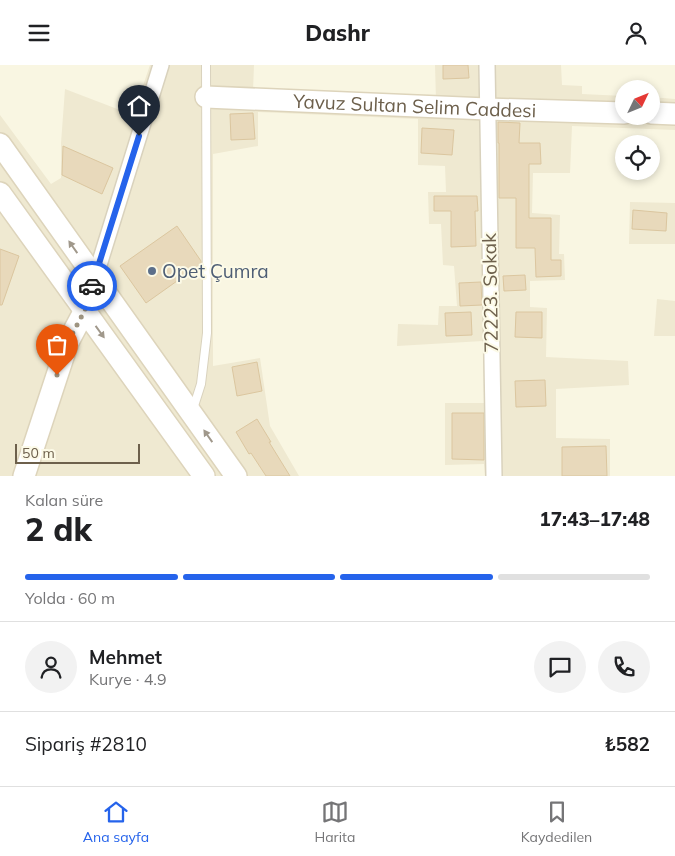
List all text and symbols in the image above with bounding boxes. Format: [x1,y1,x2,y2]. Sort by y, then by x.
icon: menu [25,19,53,47]
text: Dashr [305,19,370,47]
icon: person [622,19,650,47]
north arrow [615,80,660,125]
map controls [615,80,660,180]
pin [118,85,160,136]
street label: Yavuz Sultan Selim Caddesi [292,89,537,122]
icon: home [125,92,153,120]
button: locate [615,135,660,180]
street label: 72223. Sokak [477,233,503,353]
one-way arrow [68,240,78,254]
place label: Opet Çumra [162,259,269,283]
courier [67,261,117,311]
marker: Opet Çumra [146,265,158,277]
icon: car [78,272,106,300]
pin [36,324,78,375]
one-way arrow [95,325,105,338]
icon: bag [43,331,71,359]
one-way arrow [203,429,213,443]
scale bar [15,441,140,464]
text: 50 m [22,444,55,462]
text: Kalan süre [25,490,103,510]
text: 17:43–17:48 [539,507,650,531]
text: 2 dk [25,509,92,549]
text: Yolda · 60 m [25,588,115,608]
button: person [25,641,77,693]
button: chat [534,641,586,693]
button: phone [598,641,650,693]
text: Mehmet [89,645,162,669]
text: Kurye · 4.9 [89,669,166,689]
text: Sipariş #2810 [25,732,147,756]
text: ₺582 [604,732,650,756]
tab: Ana sayfa [83,798,149,846]
tab: Harita [314,798,355,846]
tab: Kaydedilen [521,798,592,846]

